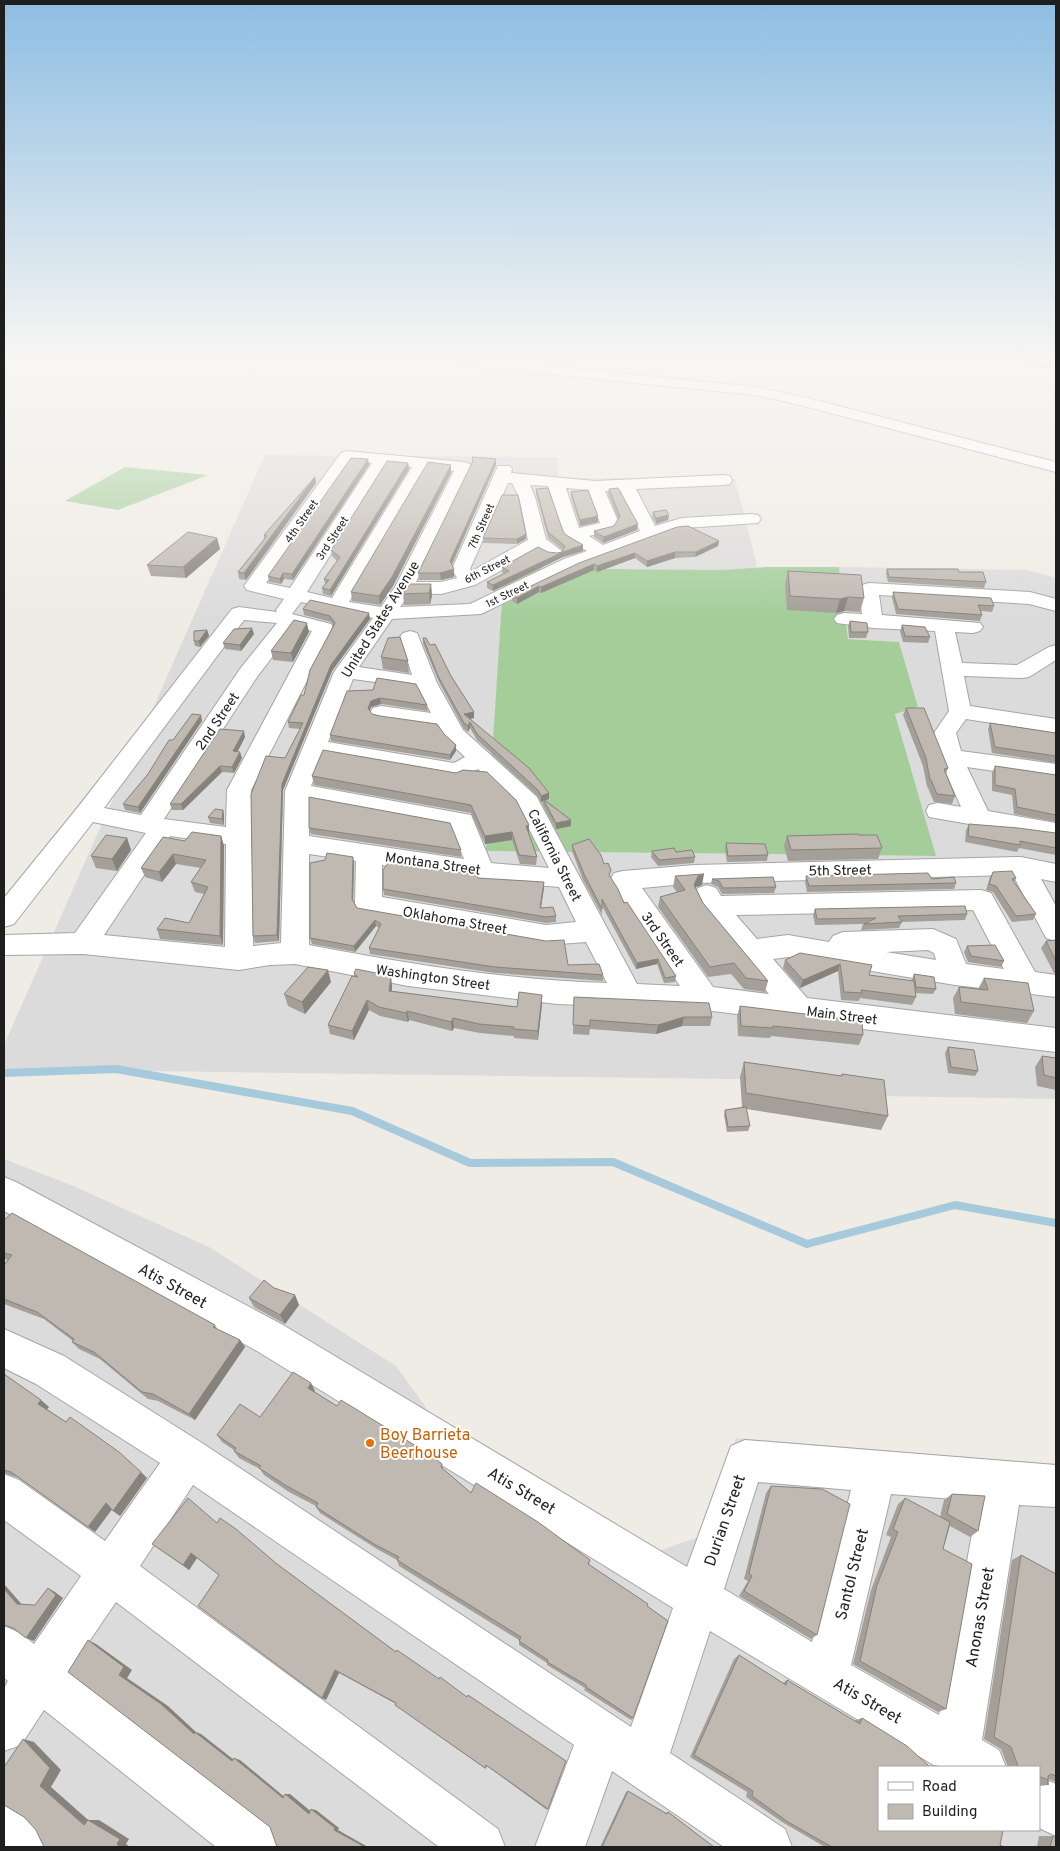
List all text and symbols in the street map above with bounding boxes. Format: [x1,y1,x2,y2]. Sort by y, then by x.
street label: 4th Street [282,497,322,546]
street label: 7th Street [466,501,498,551]
street label: 3rd Street [313,514,352,563]
street label: 6th Street [462,552,513,587]
street label: United States Avenue [338,558,424,681]
street label: 1st Street [484,579,531,611]
street label: 2nd Street [193,690,244,754]
street label: California Street [523,807,584,905]
street label: Montana Street [384,849,482,880]
street label: 5th Street [808,862,872,881]
street label: Oklahoma Street [401,904,508,939]
street label: 3rd Street [637,909,687,971]
street label: Washington Street [374,962,491,995]
street label: Main Street [805,1004,878,1029]
street label: Atis Street [134,1260,210,1314]
place label: Boy Barrieta Beerhouse [380,1426,470,1464]
marker: Boy Barrieta Beerhouse [364,1437,376,1449]
street label: Atis Street [483,1464,559,1520]
street label: Durian Street [701,1472,751,1569]
street label: Santol Street [832,1527,874,1622]
street label: Anonas Street [962,1565,1000,1669]
street label: Atis Street [829,1674,905,1729]
legend [878,1766,1040,1831]
text: Road [922,1778,957,1797]
text: Building [922,1803,977,1822]

